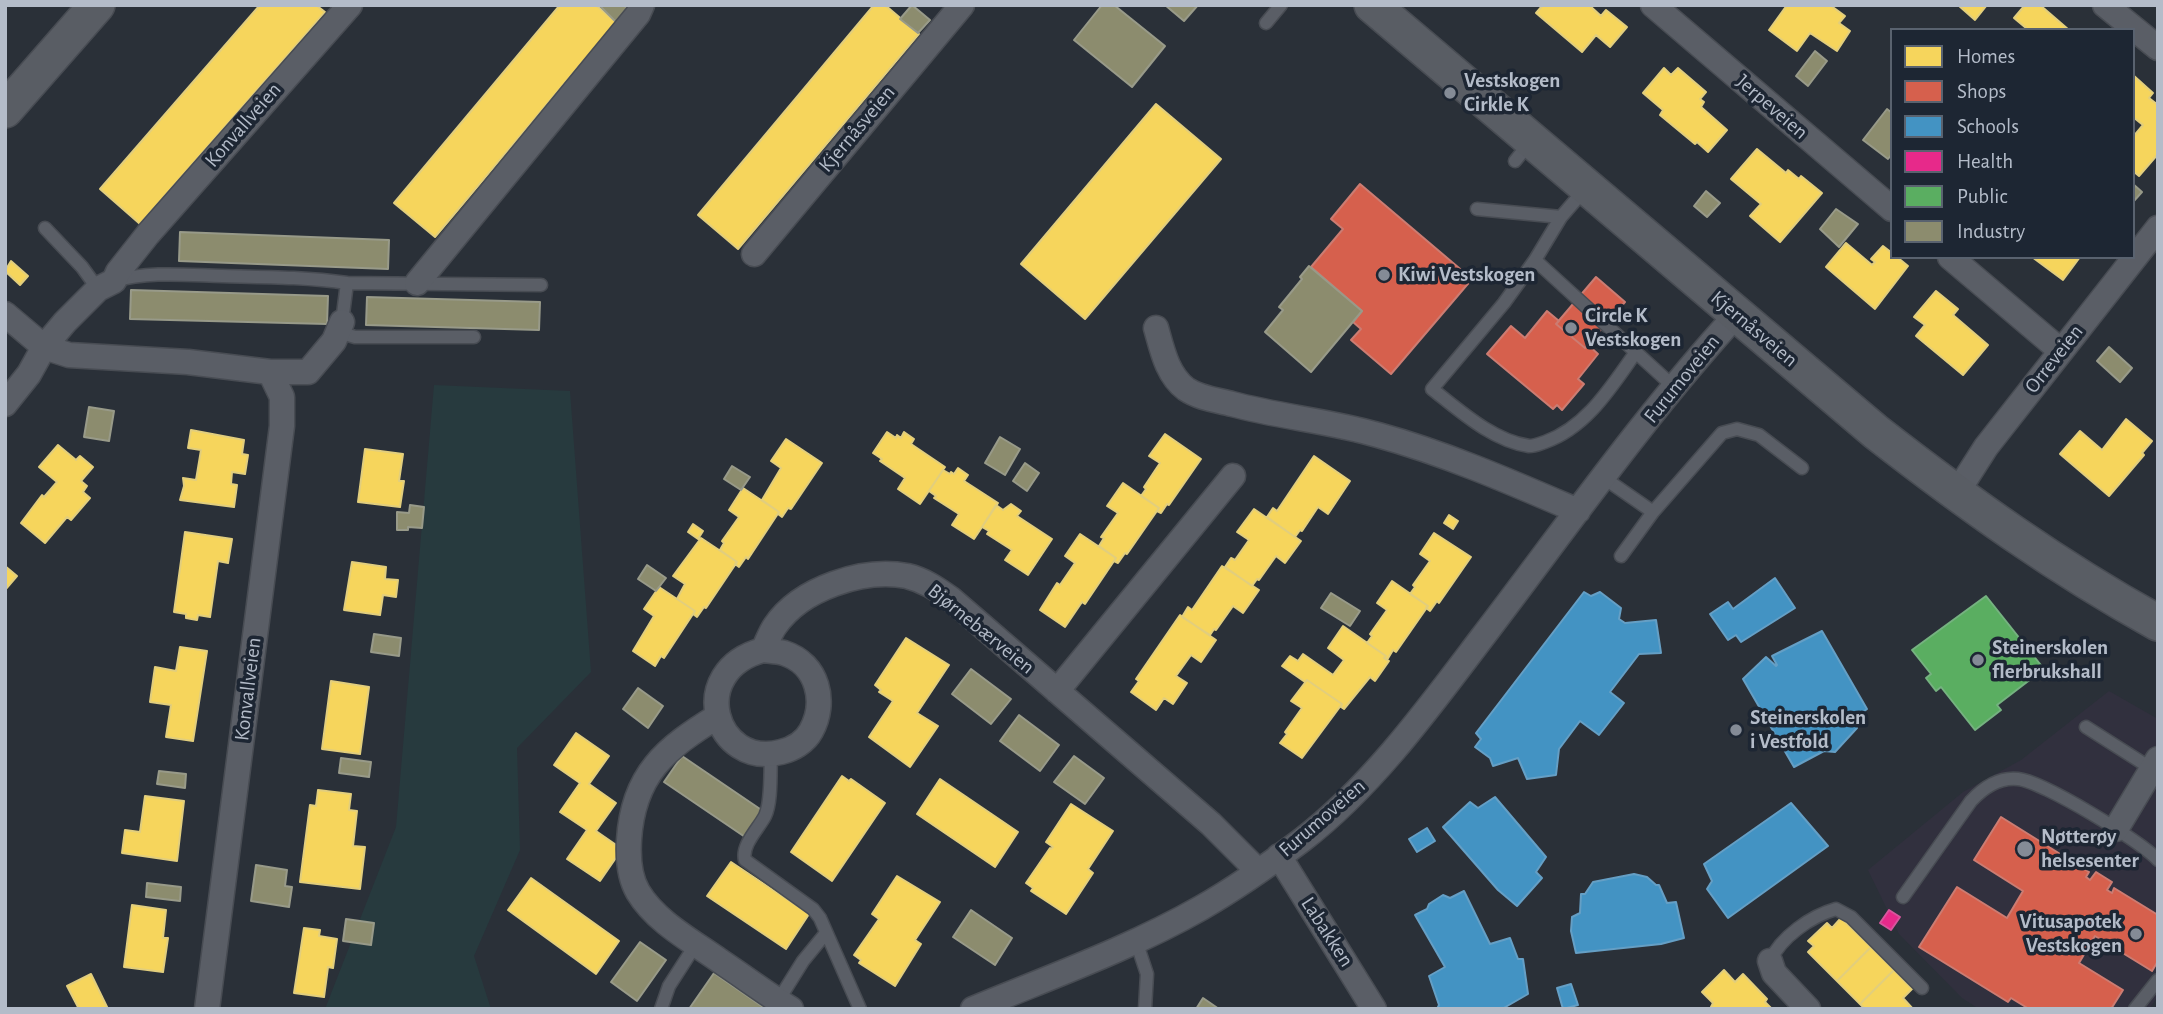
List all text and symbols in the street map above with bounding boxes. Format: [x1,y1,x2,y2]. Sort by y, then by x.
legend [1890,28,2135,259]
text: Homes [1957,46,2015,67]
place label: Vestskogen Cirkle K [1464,68,1560,118]
street label: Jerpeveien [1731,69,1813,145]
street label: Konvallveien [199,77,287,173]
street label: Kjernåsveien [813,80,901,178]
text: Shops [1957,81,2006,102]
marker: Vestskogen Cirkle K [1442,85,1458,101]
text: Schools [1957,116,2019,137]
text: Health [1957,151,2013,172]
text: Public [1957,186,2007,207]
text: Industry [1957,221,2025,242]
place label: Kiwi Vestskogen [1398,262,1535,288]
marker: Kiwi Vestskogen [1376,267,1392,283]
street label: Kjernåsveien [1705,285,1803,373]
place label: Circle K Vestskogen [1585,303,1681,353]
marker: Circle K Vestskogen [1563,320,1579,336]
street label: Orreveien [2019,320,2089,398]
street label: Furumoveien [1639,330,1725,428]
street label: Bjørnebærveien [922,578,1040,680]
place label: Steinerskolen flerbrukshall [1992,635,2108,685]
street label: Konvallveien [229,636,267,742]
marker: Steinerskolen flerbrukshall [1970,652,1986,668]
place label: Steinerskolen i Vestfold [1750,705,1866,755]
marker: Steinerskolen i Vestfold [1728,722,1744,738]
street label: Furumoveien [1274,774,1370,862]
place label: Nøtterøy helsesenter [2041,824,2139,874]
marker: Nøtterøy helsesenter [2015,839,2035,859]
street label: Labakken [1295,892,1359,972]
place label: Vitusapotek Vestskogen [2020,909,2122,959]
marker: Vitusapotek Vestskogen [2128,926,2144,942]

